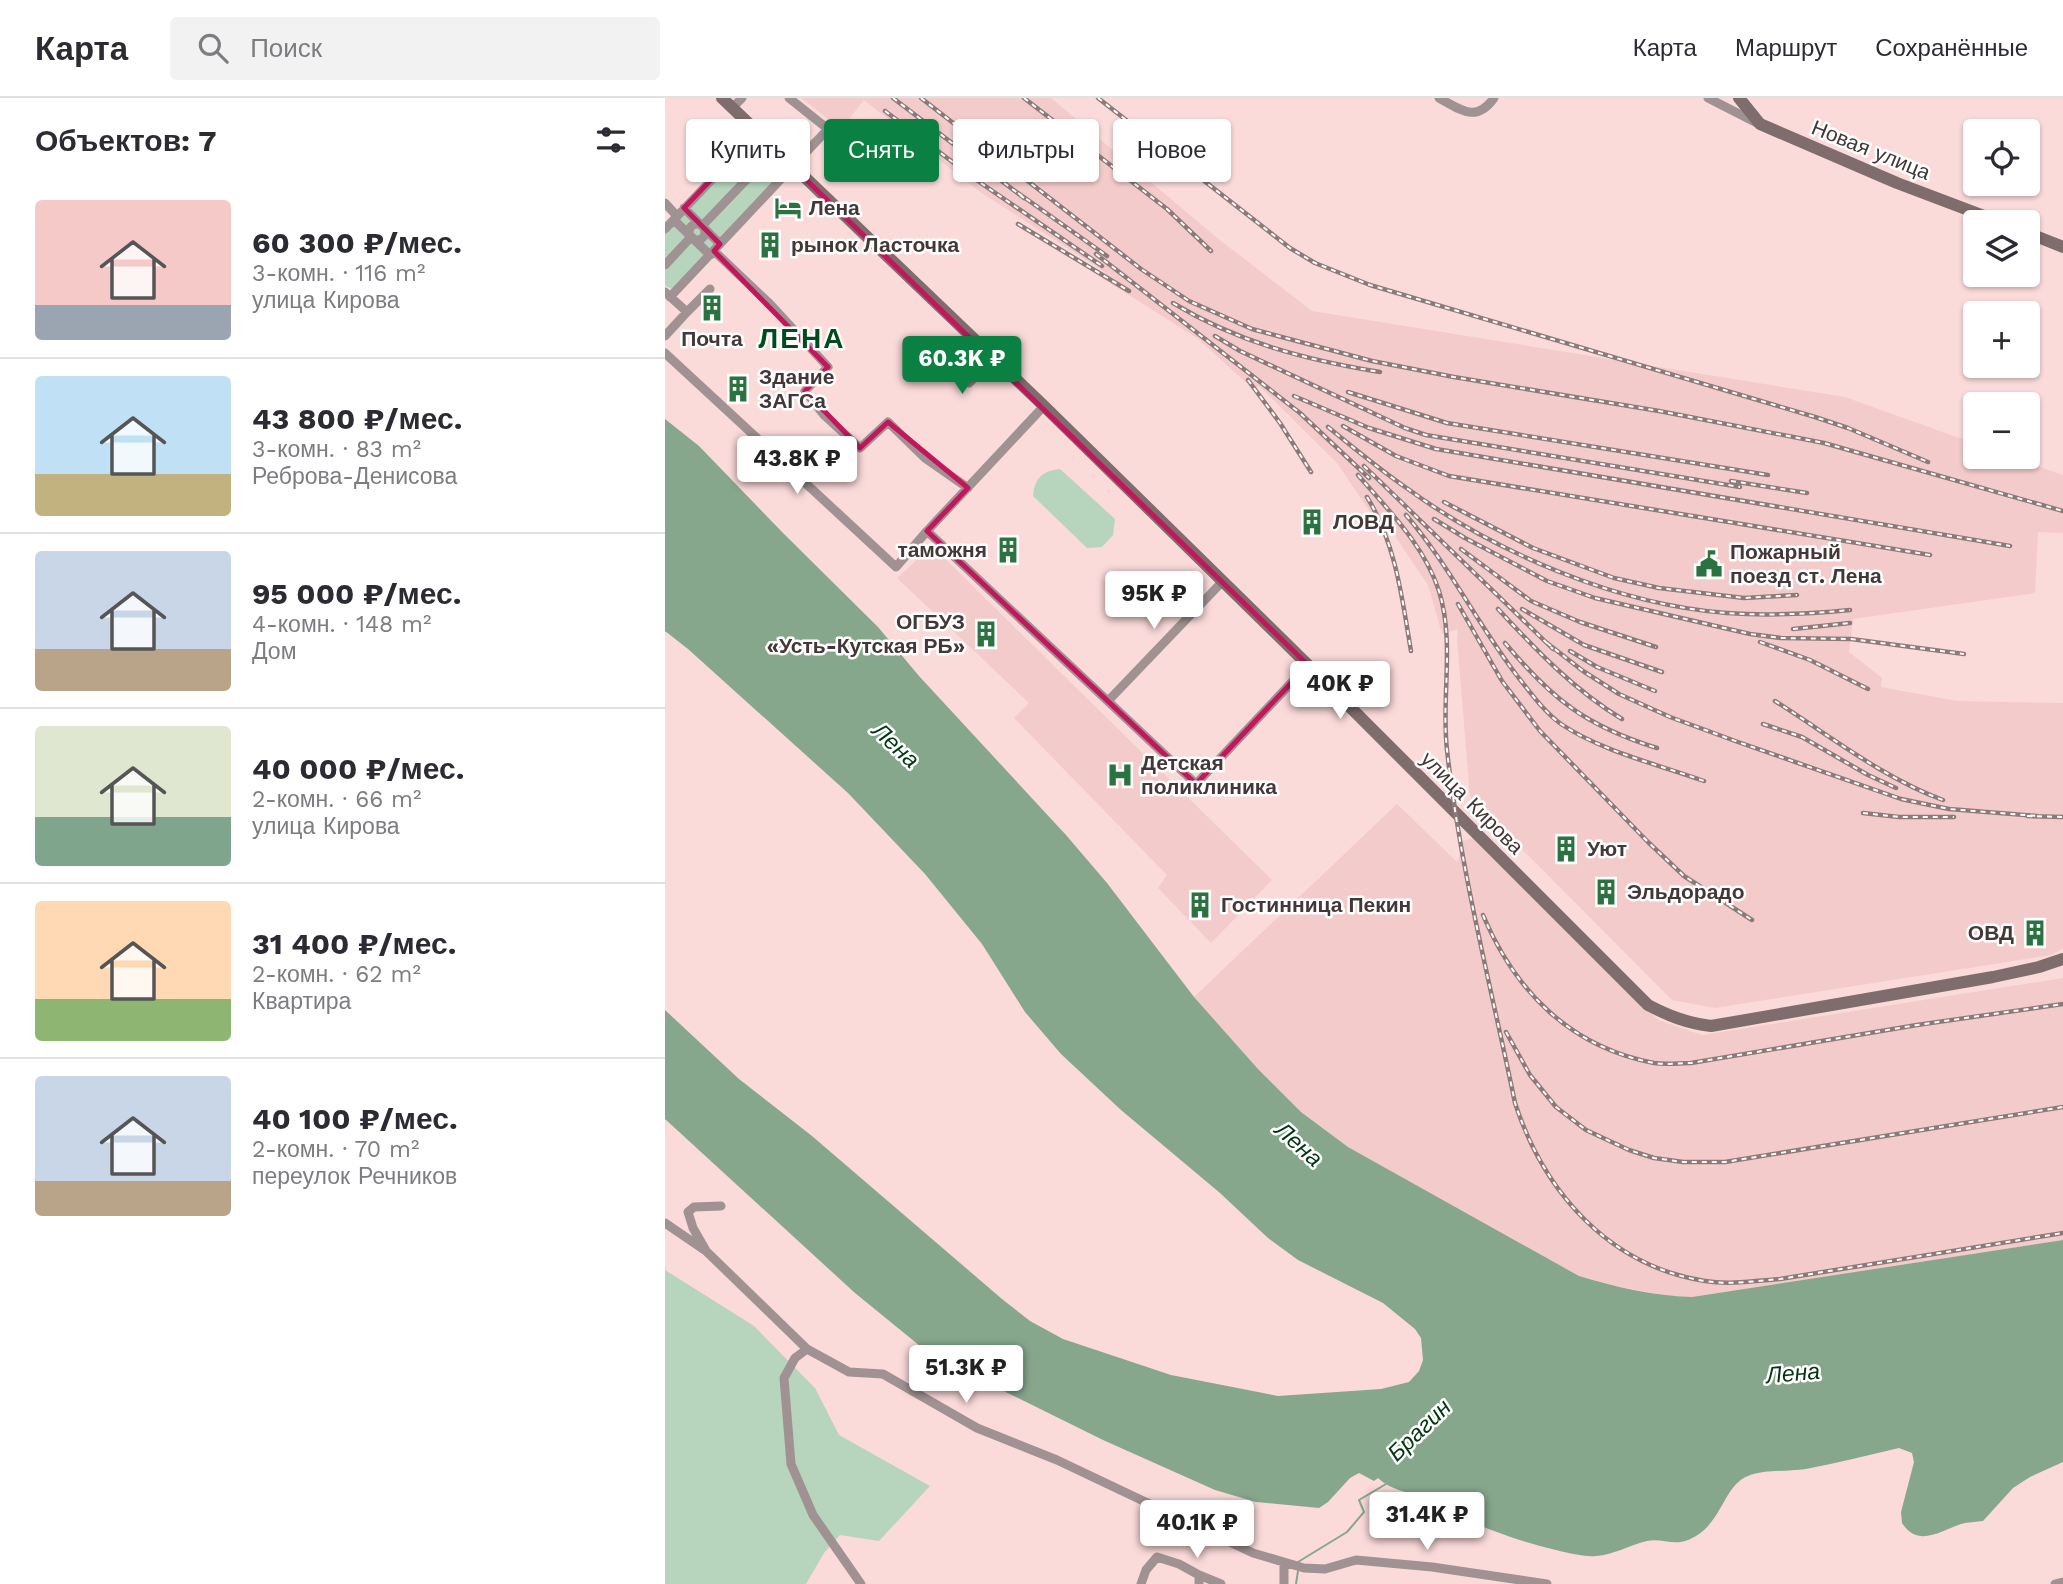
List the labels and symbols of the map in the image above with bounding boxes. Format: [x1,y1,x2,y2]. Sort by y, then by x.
street label: Новая улица [1808,114,1934,185]
hotel icon: Лена [773,193,803,223]
place label: Лена [809,195,860,220]
building icon: рынок Ласточка [755,230,785,260]
place label: рынок Ласточка [791,232,959,257]
building icon: Почта [697,293,727,323]
district label: ЛЕНА [759,322,845,355]
place label: Почта [681,326,743,351]
pin: 60.3K ₽ [897,336,1027,396]
place label: Здание ЗАГСа [759,364,834,413]
building icon: Здание ЗАГСа [723,374,753,404]
pin: 43.8K ₽ [732,436,862,496]
building icon: ЛОВД [1297,507,1327,537]
place label: ЛОВД [1333,509,1394,534]
building icon: таможня [993,535,1023,565]
place label: таможня [897,537,987,562]
place label: Пожарный поезд ст. Лена [1730,539,1882,588]
public building icon: Пожарный поезд ст. Лена [1694,549,1724,579]
pin: 95K ₽ [1105,572,1203,631]
place label: ОГБУЗ «Усть-Кутская РБ» [767,609,965,658]
building icon: ОГБУЗ «Усть-Кутская РБ» [971,619,1001,649]
pin: 40K ₽ [1291,662,1389,721]
water label: Лена [865,716,925,774]
street label: улица Кирова [1416,746,1529,859]
place label: Детская поликлиника [1141,750,1277,799]
hospital icon: Детская поликлиника [1105,760,1135,790]
building icon: Уют [1551,834,1581,864]
place label: Уют [1587,836,1627,861]
building icon: Эльдорадо [1591,877,1621,907]
place label: Эльдорадо [1627,879,1745,904]
building icon: Гостинница Пекин [1185,890,1215,920]
place label: Гостинница Пекин [1221,892,1411,917]
building icon: ОВД [2020,918,2050,948]
place label: ОВД [1968,920,2014,945]
water label: Лена [1268,1115,1328,1172]
pin: 51.3K ₽ [901,1346,1031,1405]
water label: Лена [1763,1358,1821,1389]
water label: Брагин [1382,1394,1457,1467]
pin: 31.4K ₽ [1362,1492,1492,1552]
pin: 40.1K ₽ [1132,1500,1262,1560]

